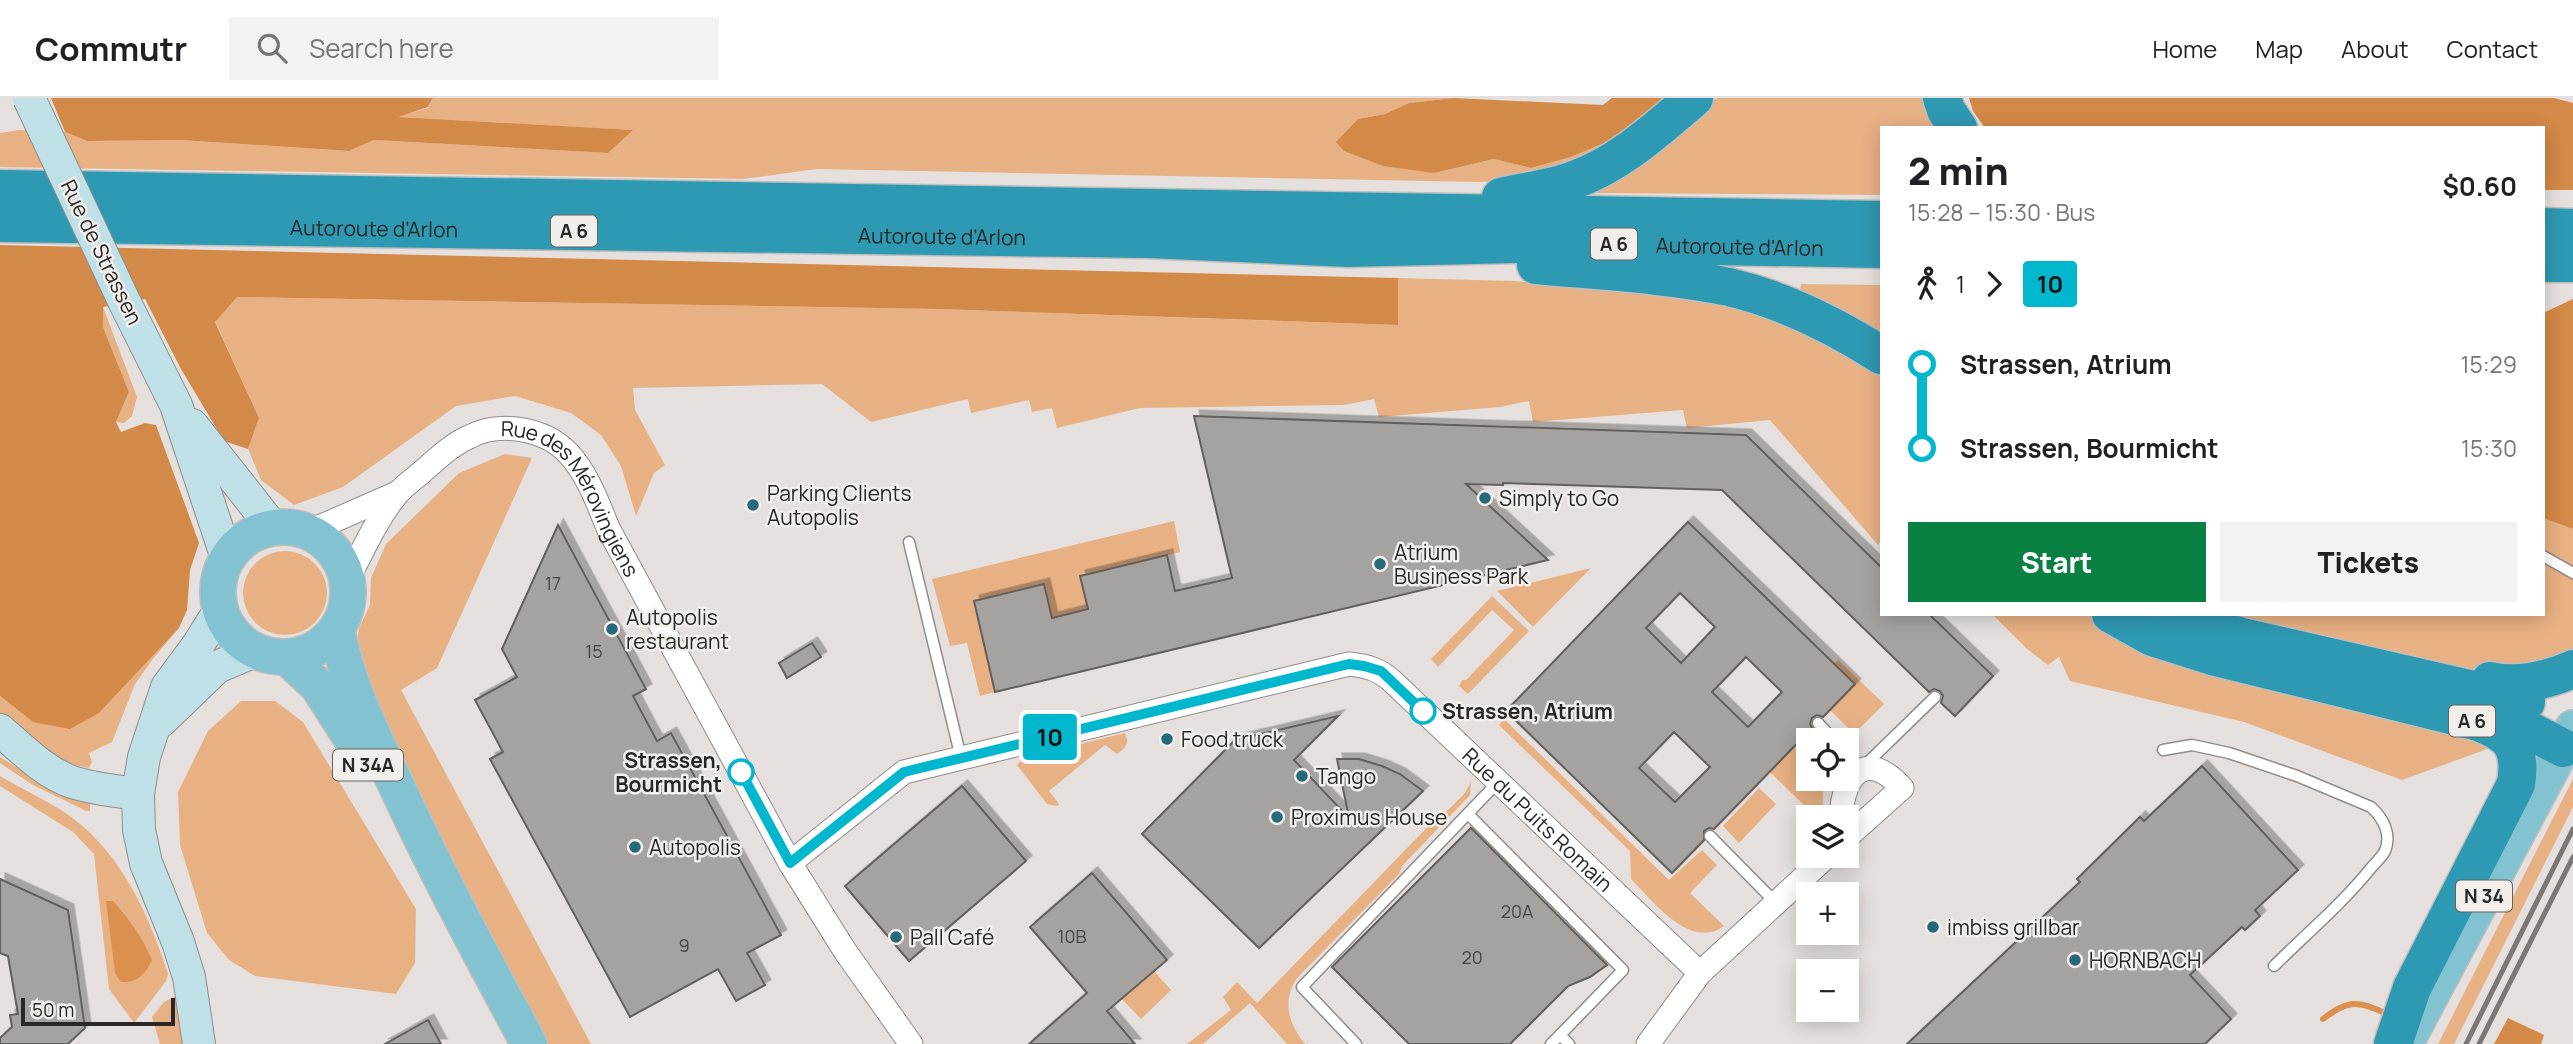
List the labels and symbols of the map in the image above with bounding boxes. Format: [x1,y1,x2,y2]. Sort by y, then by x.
street label: Rue de Strassen [55,175,149,329]
street label: Autoroute d'Arlon [290,213,458,243]
road number: A 6 [551,216,597,246]
street label: Autoroute d'Arlon [858,221,1026,251]
road number: A 6 [1591,228,1637,260]
street label: Autoroute d'Arlon [1655,231,1824,262]
street label: Rue des Mérovingiens [501,414,646,582]
place label: Parking Clients Autopolis [767,479,912,531]
place label: Simply to Go [1499,484,1619,512]
marker: Simply to Go [1477,490,1493,506]
marker: Parking Clients Autopolis [745,497,761,513]
place label: Atrium Business Park [1394,538,1529,590]
marker: Atrium Business Park [1372,556,1388,572]
house number: 17 [545,571,561,595]
place label: Autopolis restaurant [626,603,729,655]
marker: Autopolis restaurant [604,621,620,637]
house number: 15 [585,639,603,663]
place label: Strassen, Atrium [1442,697,1613,725]
marker: Strassen, Atrium [1410,698,1436,724]
road number: A 6 [2449,706,2495,736]
line badge: 10 [1018,714,1082,760]
place label: Food truck [1181,725,1284,753]
marker: Food truck [1159,731,1175,747]
street label: Rue du Puits Romain [1457,741,1619,898]
place label: Strassen, Bourmicht [615,746,722,798]
road number: N 34A [333,750,403,780]
marker: Strassen, Bourmicht [728,759,754,785]
place label: Tango [1316,762,1376,790]
marker: Tango [1294,768,1310,784]
place label: Proximus House [1291,803,1447,831]
marker: Proximus House [1269,809,1285,825]
place label: Autopolis [649,833,741,861]
marker: Autopolis [627,839,643,855]
road number: N 34 [2456,880,2512,912]
house number: 20A [1501,899,1534,923]
place label: imbiss grillbar [1947,913,2080,941]
marker: imbiss grillbar [1925,919,1941,935]
place label: Pall Café [910,923,994,951]
house number: 10B [1057,924,1087,948]
marker: Pall Café [888,929,904,945]
house number: 9 [678,933,690,957]
house number: 20 [1461,945,1483,969]
place label: HORNBACH [2089,946,2201,974]
marker: HORNBACH [2067,952,2083,968]
scale bar [21,995,175,1027]

